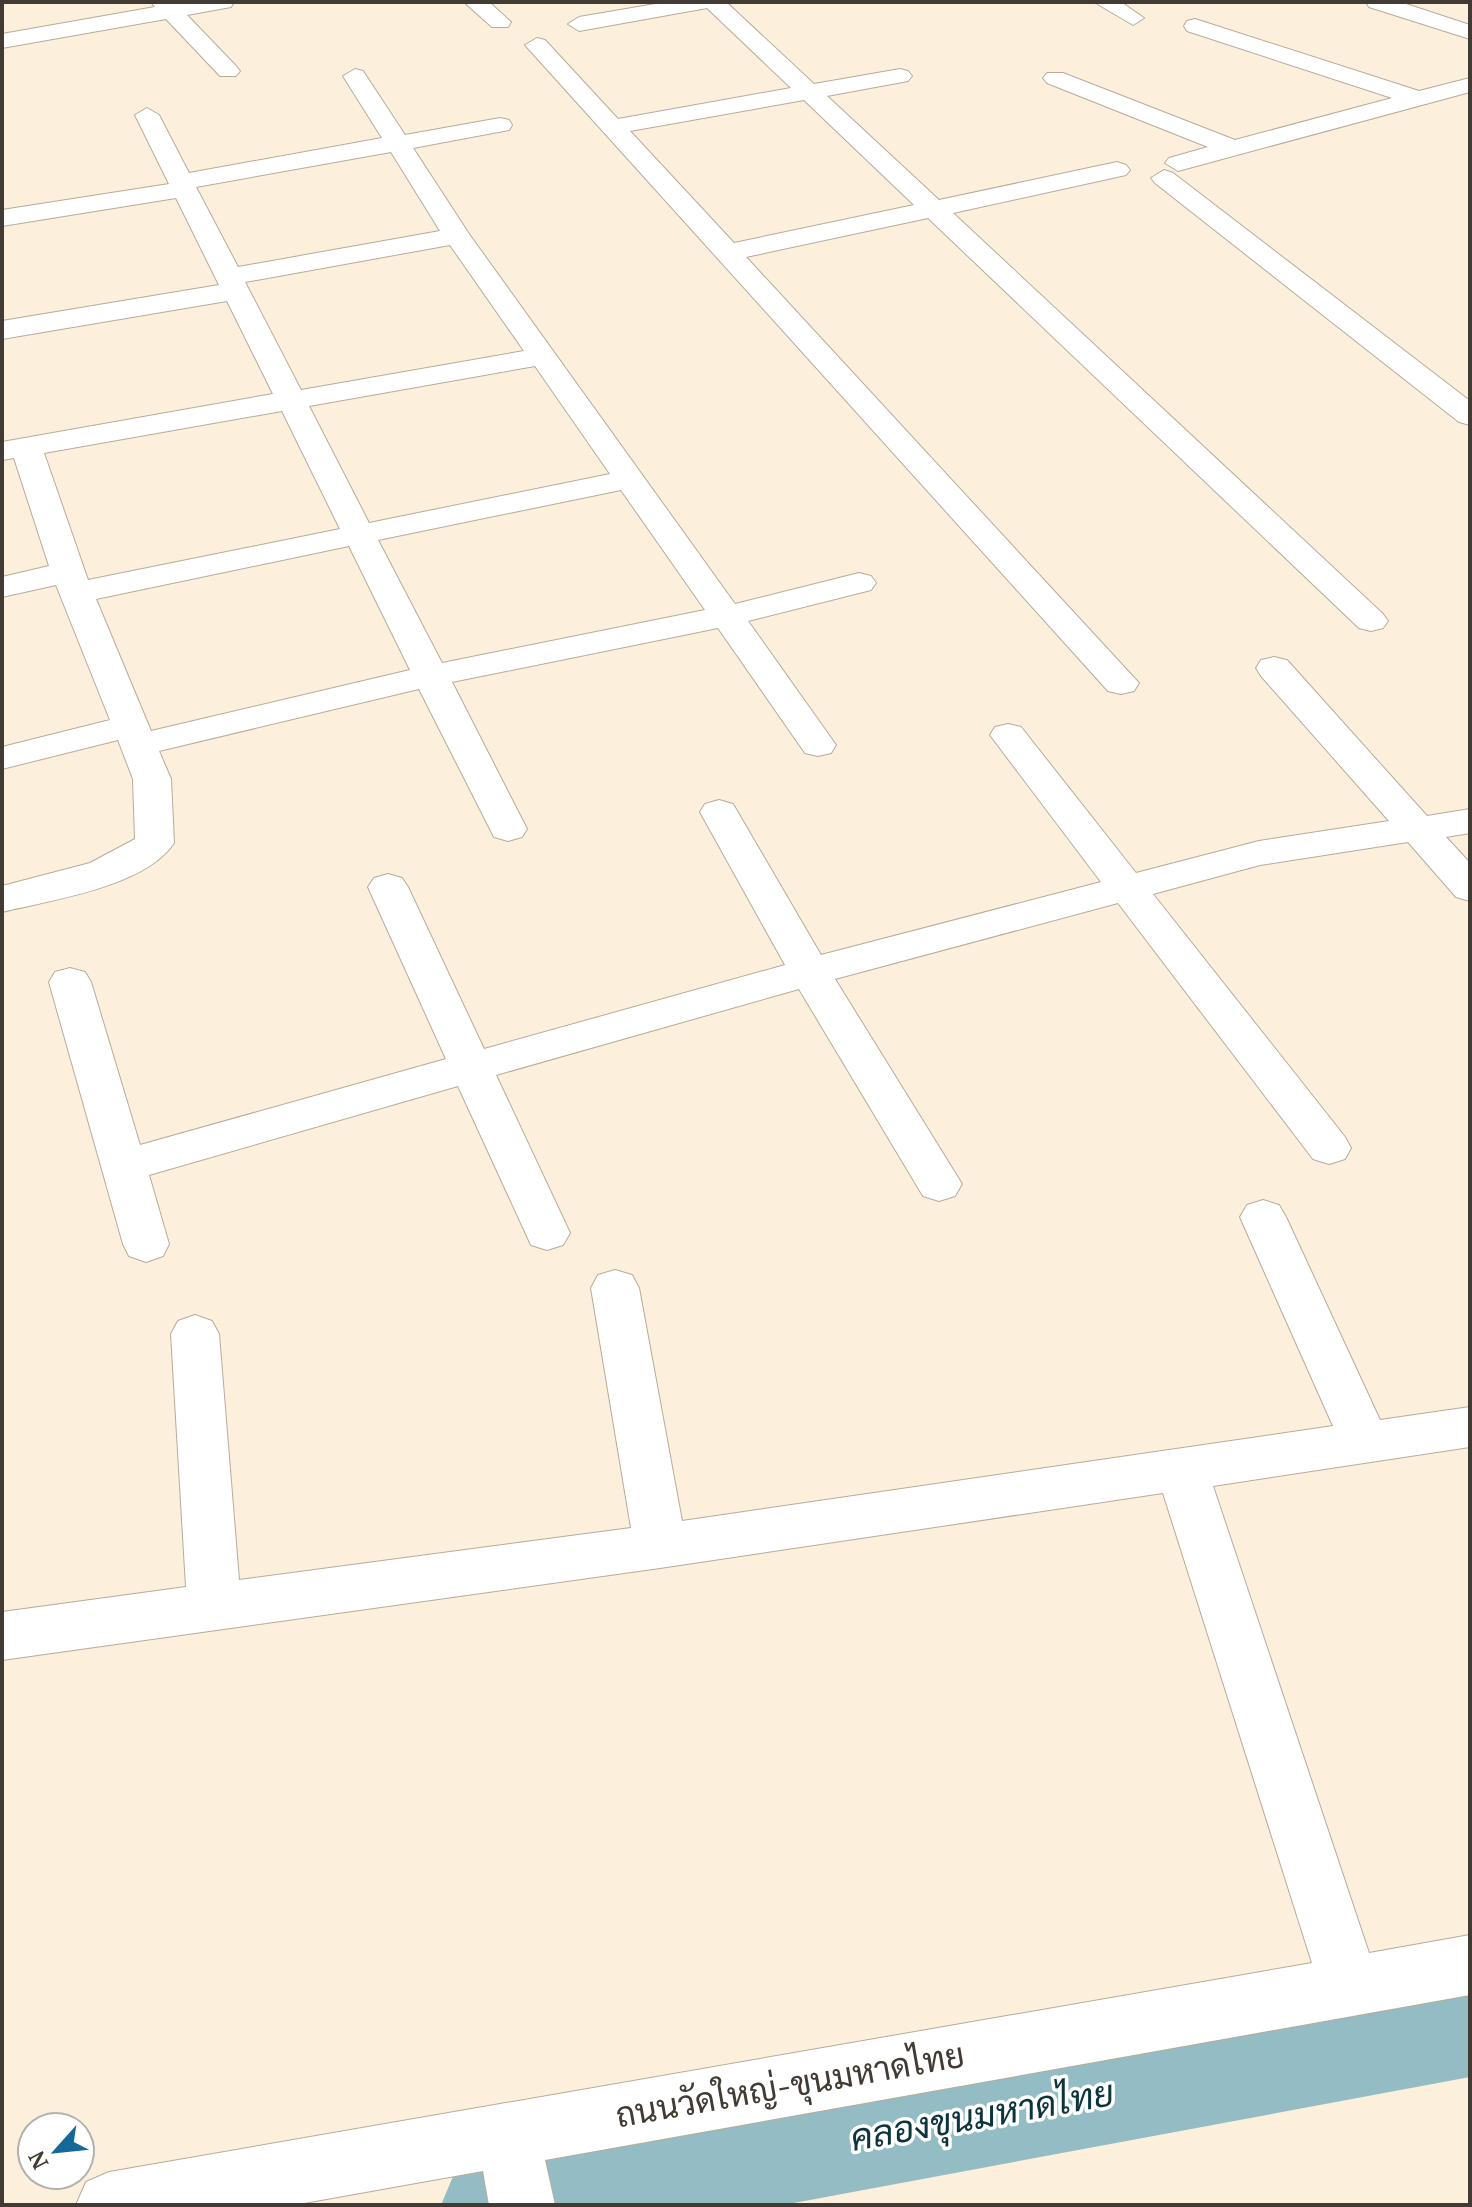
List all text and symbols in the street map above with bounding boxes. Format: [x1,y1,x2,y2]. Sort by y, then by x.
street label: ถนนวัดใหญ่-ขุนมหาดไทย [612,2032,968,2139]
water label: คลองขุนมหาดไทย [847,2068,1118,2163]
north arrow [16,2111,96,2191]
text: N [21,2146,54,2174]

